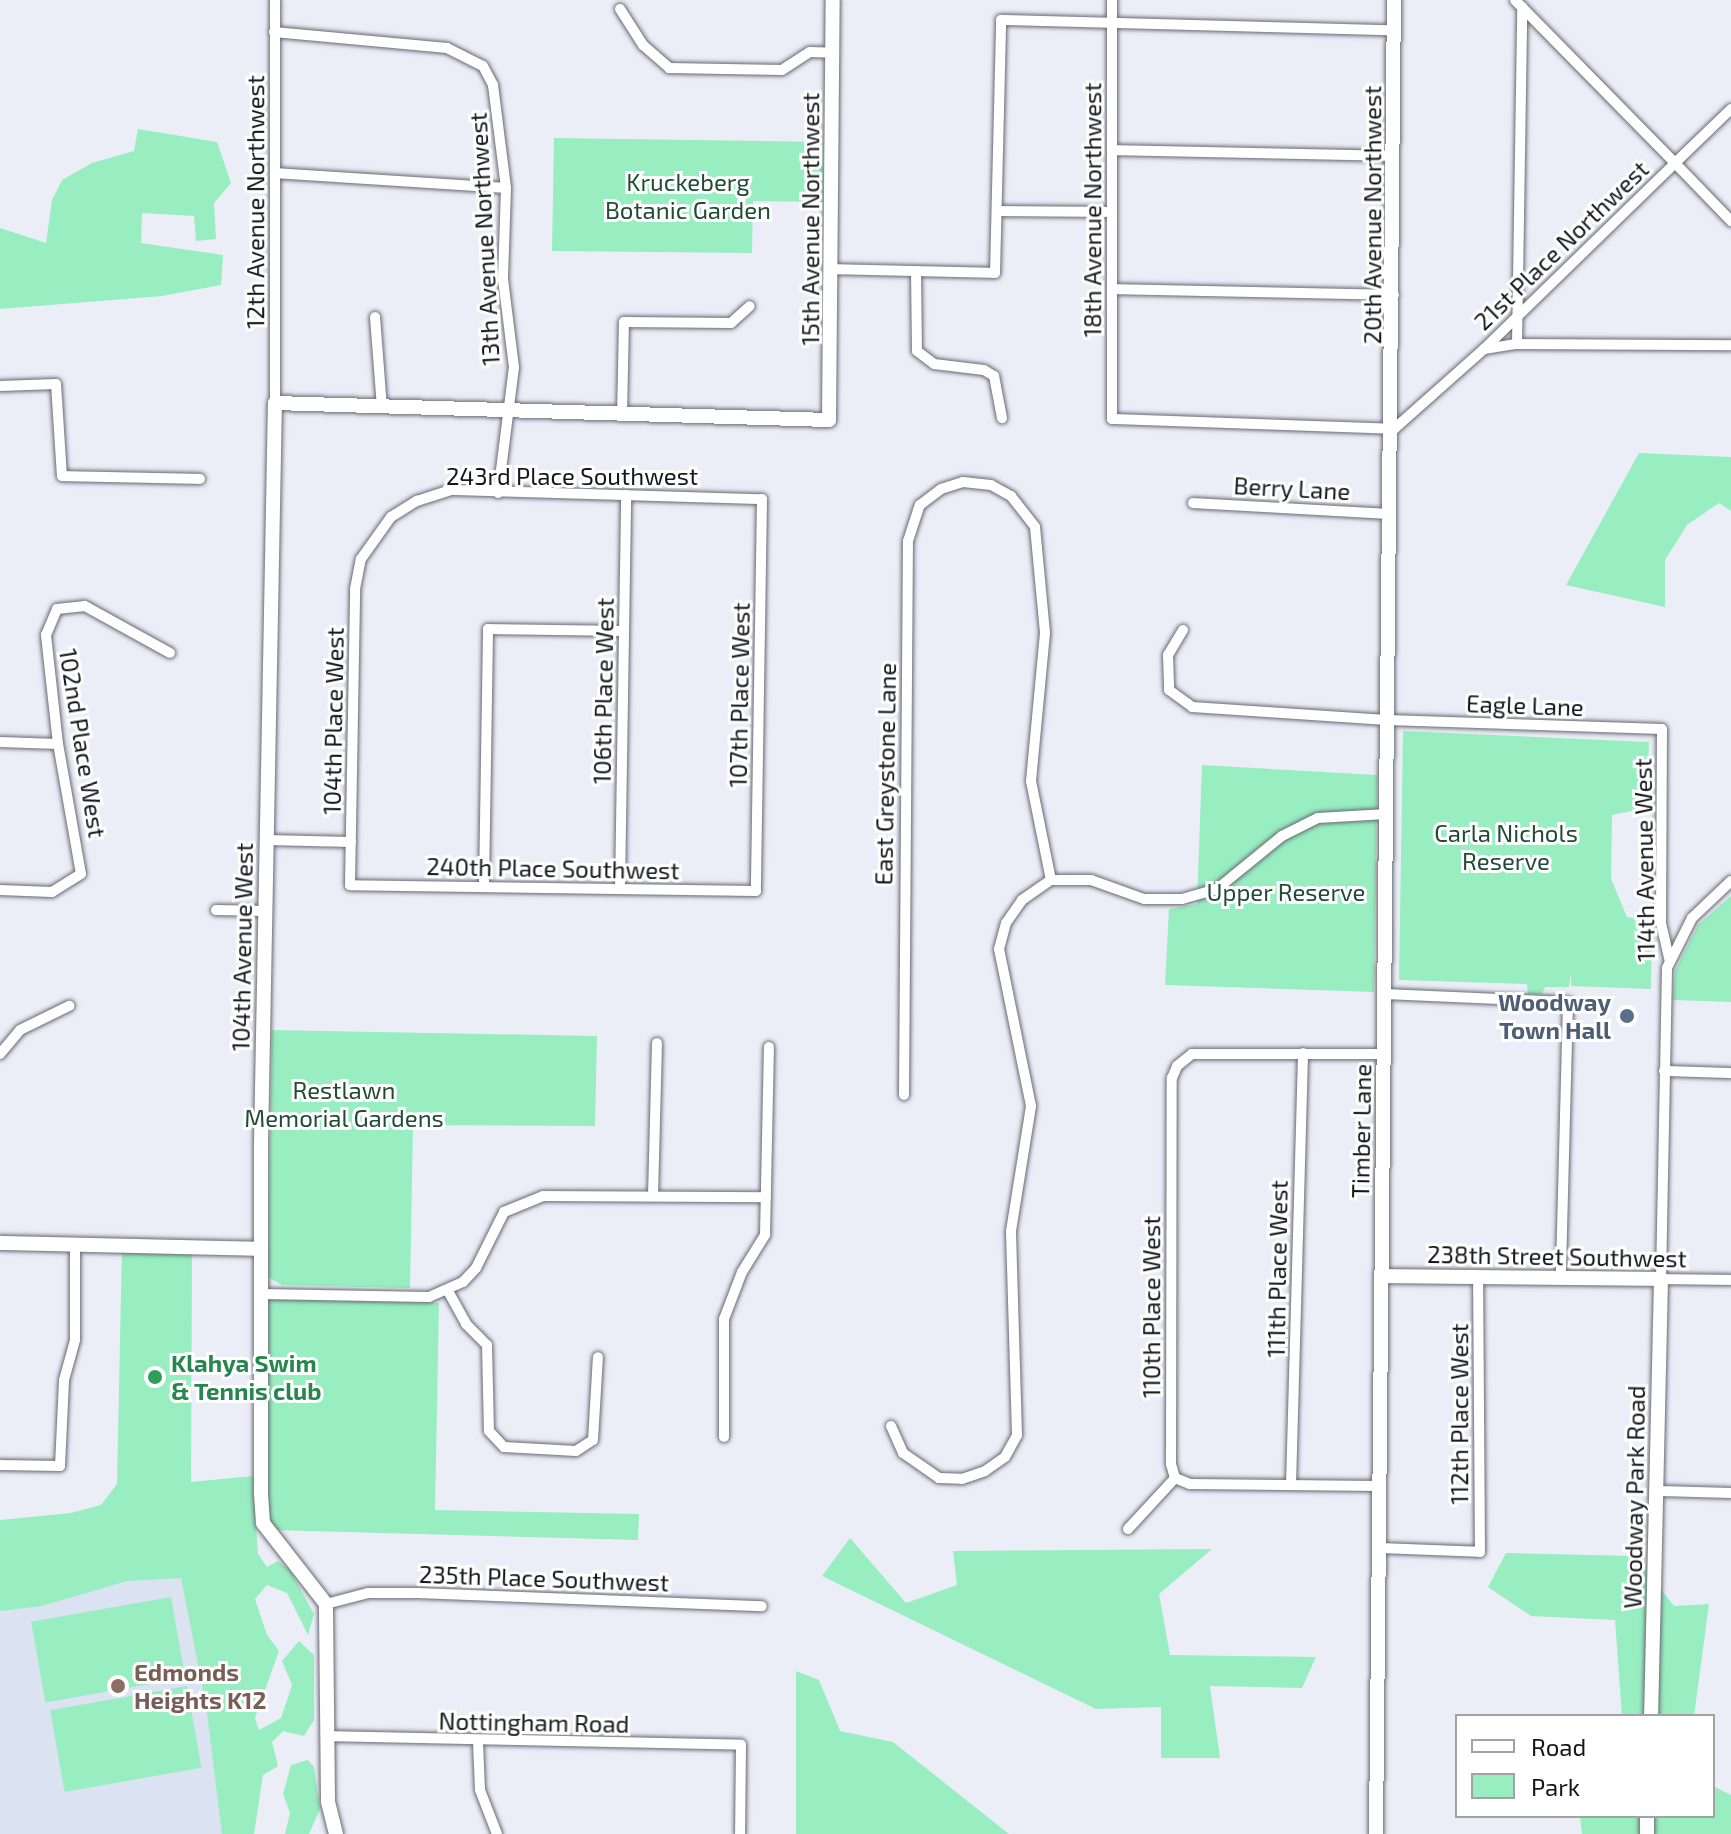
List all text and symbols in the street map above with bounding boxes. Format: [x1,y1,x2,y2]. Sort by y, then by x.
street label: 12th Avenue Northwest [241,75,269,329]
street label: 18th Avenue Northwest [1078,82,1106,338]
street label: 20th Avenue Northwest [1358,85,1386,345]
street label: 15th Avenue Northwest [796,92,824,346]
street label: 13th Avenue Northwest [463,111,505,367]
street label: 21st Place Northwest [1468,154,1654,336]
park label: Kruckeberg Botanic Garden [605,168,771,224]
street label: 243rd Place Southwest [446,462,698,490]
street label: Berry Lane [1233,471,1351,505]
street label: 106th Place West [587,597,619,785]
street label: 107th Place West [723,602,755,788]
street label: 104th Place West [317,627,349,815]
street label: 102nd Place West [54,646,112,840]
street label: East Greystone Lane [869,662,901,886]
street label: Eagle Lane [1466,689,1584,721]
street label: 114th Avenue West [1628,757,1660,963]
park label: Carla Nichols Reserve [1434,819,1578,875]
street label: 104th Avenue West [226,842,258,1052]
street label: 240th Place Southwest [426,851,680,885]
park label: Upper Reserve [1206,878,1366,906]
place label: Woodway Town Hall [1498,988,1611,1044]
marker: Woodway Town Hall [1618,1007,1636,1025]
street label: Timber Lane [1345,1063,1377,1199]
park label: Restlawn Memorial Gardens [244,1076,444,1132]
street label: 111th Place West [1261,1180,1293,1358]
street label: 110th Place West [1137,1216,1165,1398]
street label: 238th Street Southwest [1427,1239,1687,1273]
street label: 112th Place West [1445,1323,1473,1505]
place label: Klahya Swim & Tennis club [171,1349,322,1405]
marker: Klahya Swim & Tennis club [146,1368,164,1386]
street label: Woodway Park Road [1618,1385,1650,1609]
street label: 235th Place Southwest [418,1559,670,1597]
place label: Edmonds Heights K12 [134,1658,266,1714]
marker: Edmonds Heights K12 [109,1677,127,1695]
street label: Nottingham Road [438,1706,630,1738]
legend [1455,1714,1715,1818]
text: Road [1531,1732,1586,1761]
text: Park [1531,1772,1580,1801]

